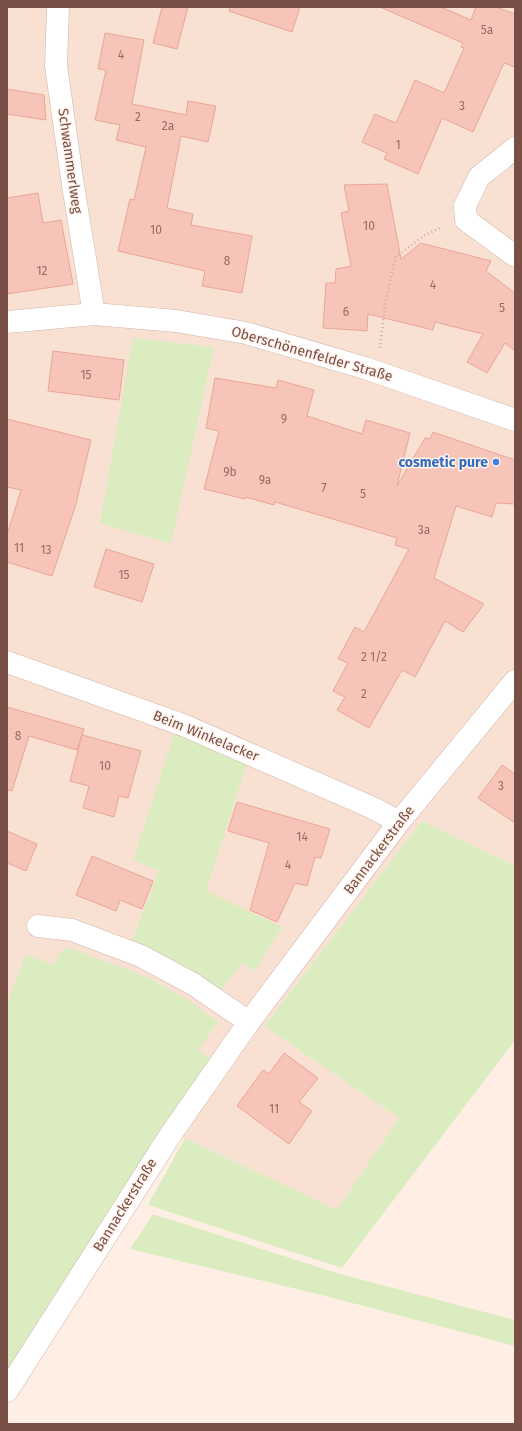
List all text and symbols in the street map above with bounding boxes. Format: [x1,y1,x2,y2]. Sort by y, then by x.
house number: 5a [481,23,493,37]
house number: 4 [118,48,125,62]
house number: 3 [459,99,465,113]
street label: Schwammerlweg [54,107,86,215]
house number: 2 [135,110,141,124]
house number: 2a [162,119,174,133]
house number: 1 [395,138,401,152]
house number: 10 [363,219,375,233]
house number: 10 [150,223,162,237]
house number: 8 [224,254,231,268]
house number: 12 [36,264,48,278]
house number: 4 [430,278,437,292]
house number: 5 [499,301,505,315]
house number: 6 [343,305,349,319]
street label: Oberschönenfelder Straße [229,323,395,385]
house number: 15 [80,368,92,382]
house number: 9 [281,412,287,426]
place label: cosmetic pure [398,454,488,471]
marker: cosmetic pure [491,457,501,467]
house number: 9b [223,465,237,479]
house number: 9a [259,473,271,487]
house number: 7 [321,481,327,495]
house number: 5 [360,487,366,501]
house number: 3a [418,523,430,537]
house number: 11 [14,541,24,555]
house number: 13 [40,543,52,557]
house number: 15 [118,568,130,582]
house number: 2 1/2 [361,650,387,664]
house number: 2 [361,687,367,701]
street label: Beim Winkelacker [151,707,262,765]
house number: 8 [15,729,22,743]
house number: 10 [99,759,111,773]
house number: 3 [498,779,504,793]
street label: Bannackerstraße [340,802,418,898]
house number: 14 [296,830,308,844]
house number: 4 [285,858,292,872]
house number: 11 [269,1102,279,1116]
street label: Bannackerstraße [90,1155,160,1255]

